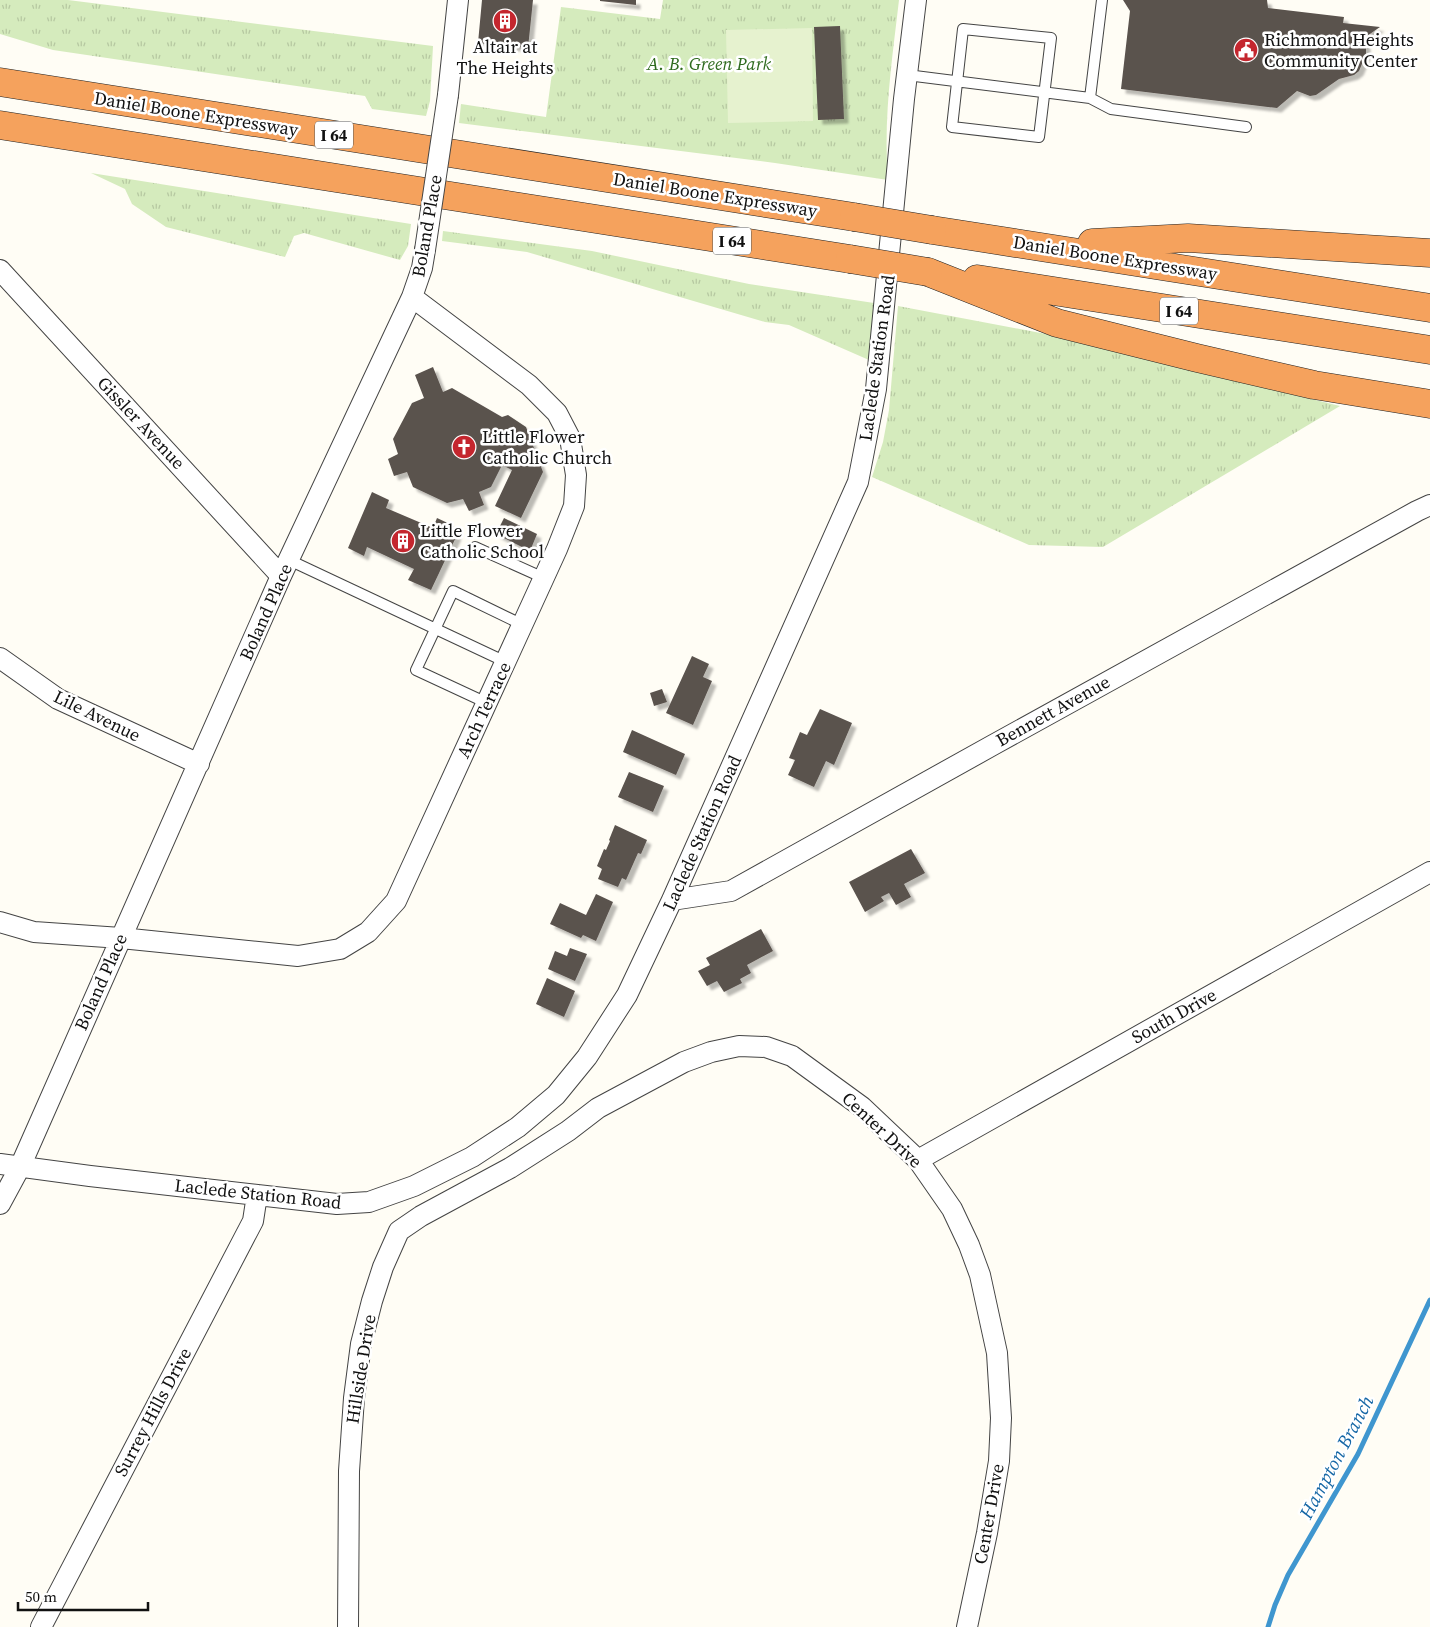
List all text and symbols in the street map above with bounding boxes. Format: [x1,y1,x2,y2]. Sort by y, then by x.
building icon: Altair at The Heights [492,8,518,34]
place label: Richmond Heights Community Center [1264,27,1418,73]
place label: Altair at The Heights [457,34,554,80]
public building icon: Richmond Heights Community Center [1233,37,1259,63]
park label: A. B. Green Park [646,51,772,76]
street label: Daniel Boone Expressway [92,85,301,142]
road number: I 64 [315,122,353,148]
street label: Daniel Boone Expressway [611,166,820,223]
street label: Boland Place [405,173,448,279]
road number: I 64 [713,228,751,255]
street label: Daniel Boone Expressway [1011,229,1220,286]
street label: Laclede Station Road [852,273,901,443]
road number: I 64 [1160,298,1198,324]
street label: Gissler Avenue [92,371,191,475]
place label: Little Flower Catholic Church [482,424,612,470]
church icon: Little Flower Catholic Church [451,434,477,460]
place label: Little Flower Catholic School [420,518,544,564]
building icon: Little Flower Catholic School [390,528,416,554]
street label: Boland Place [233,559,298,664]
street label: Arch Terrace [450,658,517,762]
street label: Bennett Avenue [991,669,1114,752]
street label: Lile Avenue [50,684,145,747]
street label: Laclede Station Road [656,751,747,914]
street label: Boland Place [68,929,133,1034]
street label: South Drive [1127,982,1221,1049]
street label: Center Drive [837,1086,928,1173]
street label: Laclede Station Road [173,1172,343,1215]
street label: Hillside Drive [340,1312,381,1425]
street label: Surrey Hills Drive [108,1343,197,1481]
water label: Hampton Branch [1292,1390,1380,1524]
street label: Center Drive [967,1462,1010,1566]
scale bar [18,1580,148,1612]
text: 50 m [25,1586,57,1607]

